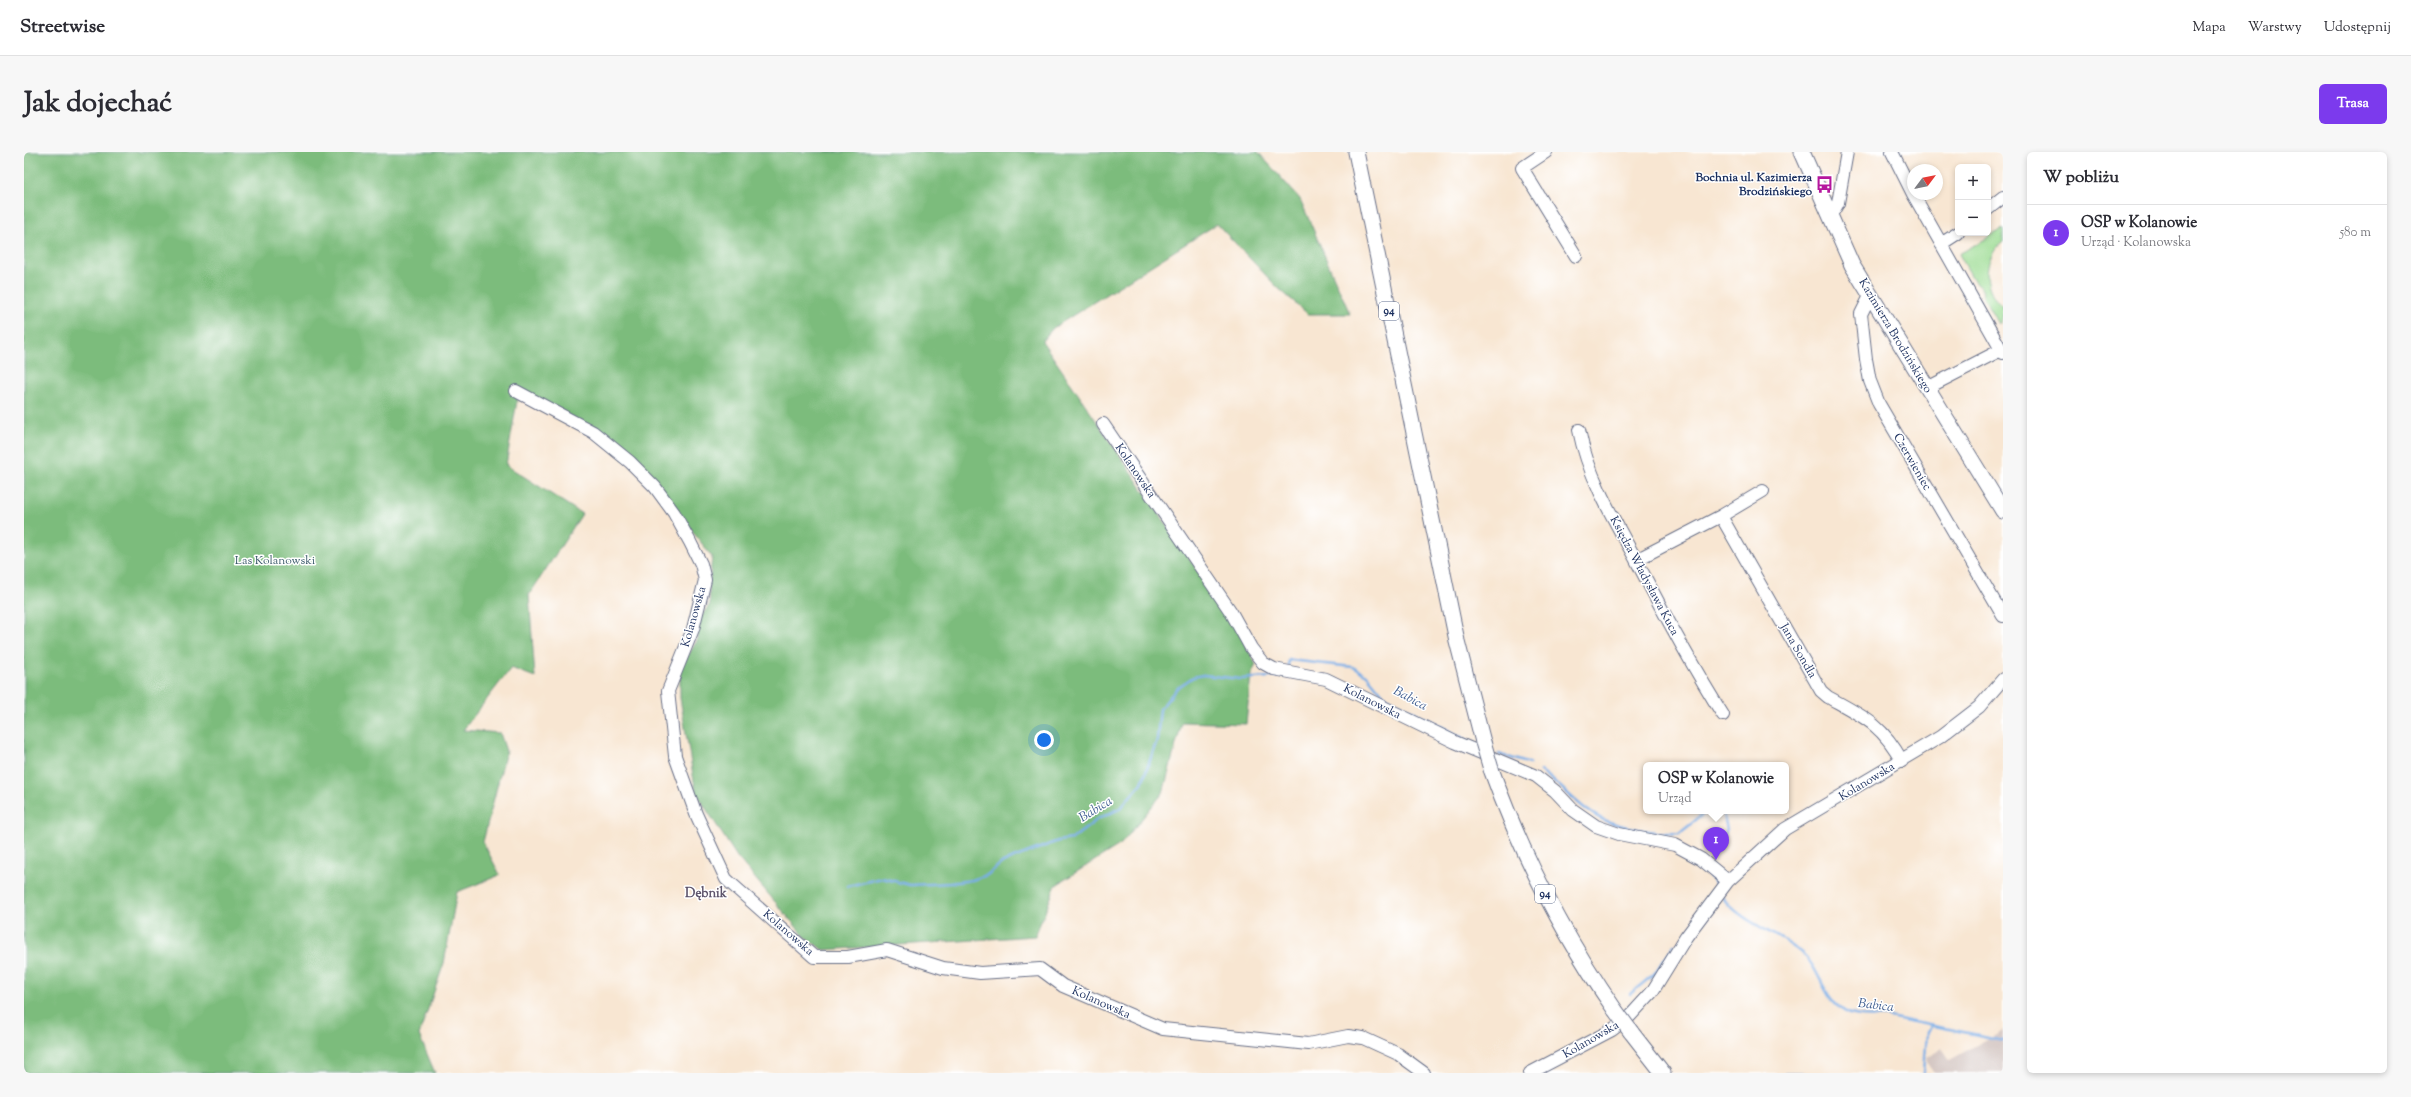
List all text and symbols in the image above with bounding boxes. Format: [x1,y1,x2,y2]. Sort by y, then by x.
text: Streetwise [20,14,105,41]
text: Mapa [2192,18,2226,38]
text: Warstwy [2248,18,2302,38]
text: Udostępnij [2324,18,2391,38]
text: Jak dojechać [24,84,172,124]
button: Trasa [2319,84,2387,124]
north arrow [1907,164,1943,200]
map controls [1955,164,1991,236]
button: + [1955,164,1991,200]
text: W pobliżu [2043,166,2119,190]
place label: Bochnia ul. Kazimierza Brodzińskiego [1694,169,1812,201]
bus stop icon: Bochnia ul. Kazimierza Brodzińskiego [1815,175,1835,195]
button: − [1955,200,1991,236]
text: OSP w Kolanowie [2081,213,2197,234]
text: 1 [2054,224,2058,242]
text: 580 m [2340,224,2371,242]
text: Urząd · Kolanowska [2081,234,2191,252]
street label: Kazimierza Brodzińskiego [1854,275,1937,397]
road number: 94 [1379,302,1399,320]
street label: Czerwieniec [1888,430,1936,494]
street label: Kolanowska [1110,440,1160,502]
street label: Księdza Władysława Kuca [1605,513,1683,639]
park label: Las Kolanowski [235,552,316,570]
street label: Kolanowska [677,584,711,650]
street label: Jana Sondla [1775,619,1821,682]
street label: Kolanowska [1340,680,1404,724]
water label: Babica [1390,682,1430,716]
your location [1034,730,1054,750]
street label: Kolanowska [1836,758,1899,806]
popup [1643,762,1789,814]
text: OSP w Kolanowie [1658,769,1774,790]
text: Urząd [1658,790,1691,808]
water label: Babica [1076,793,1116,827]
pin: 1 [1703,827,1729,860]
district label: Dębnik [685,885,728,903]
road number: 94 [1535,885,1555,903]
street label: Kolanowska [759,906,818,961]
street label: Kolanowska [1069,982,1134,1024]
water label: Babica [1857,995,1895,1017]
street label: Kolanowska [1559,1016,1623,1063]

